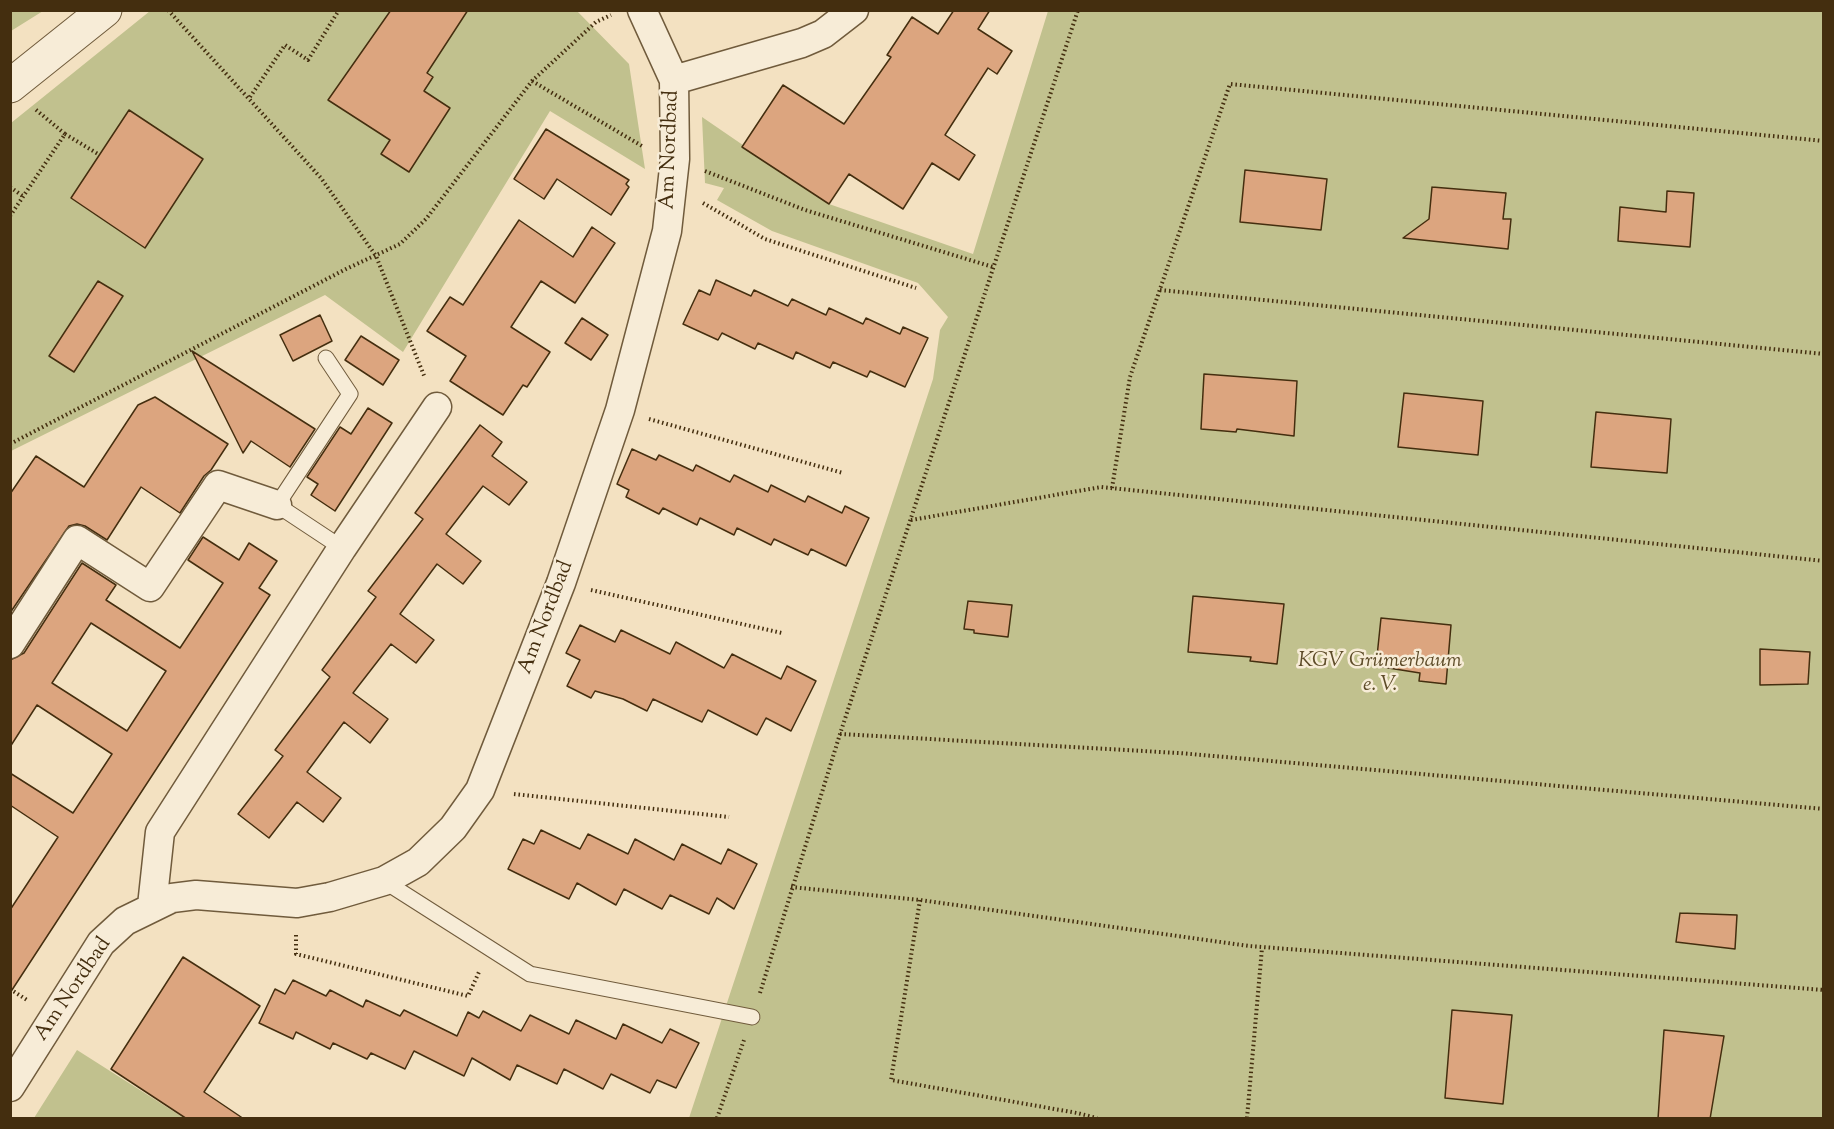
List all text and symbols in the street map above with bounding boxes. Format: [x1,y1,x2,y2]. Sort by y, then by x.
street label: Am Nordbad [656,90,686,210]
street label: Am Nordbad [514,558,580,678]
park label: KGV Grümerbaum e. V. [1298,649,1462,699]
street label: Am Nordbad [30,933,118,1047]

